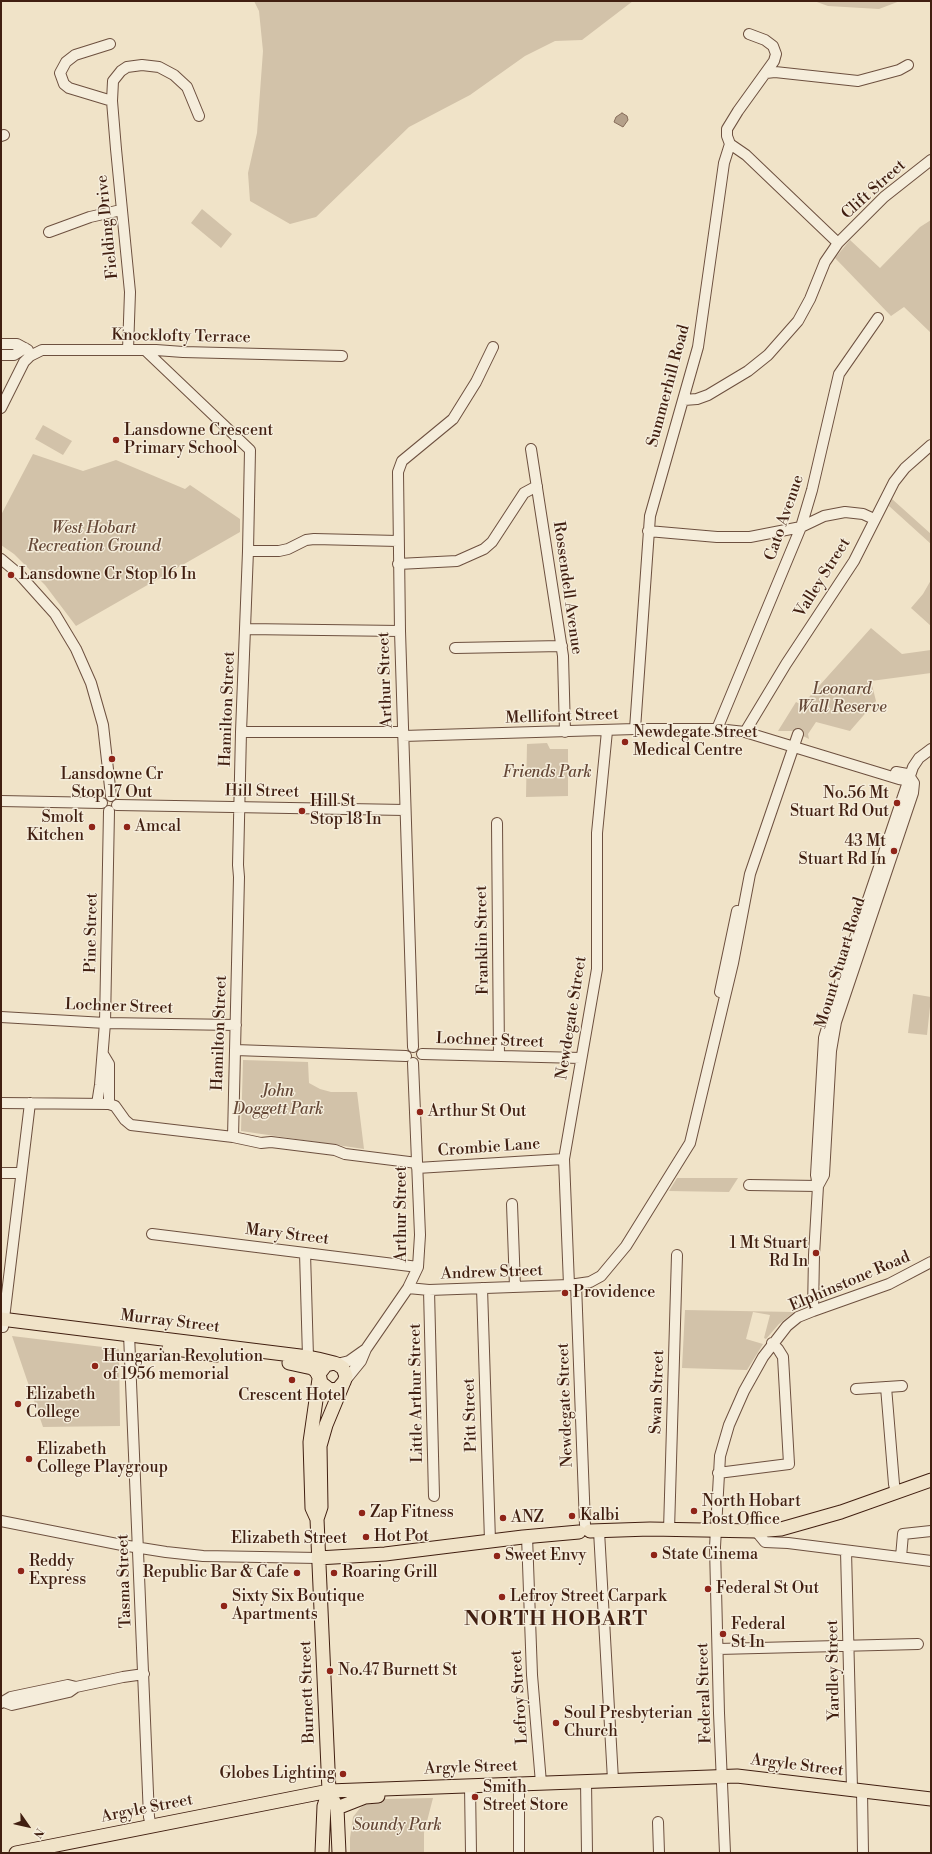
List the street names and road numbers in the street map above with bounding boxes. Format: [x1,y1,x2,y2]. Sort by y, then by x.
street label: Clift Street [838,156,910,224]
street label: Fielding Drive [93,174,123,280]
street label: Summerhill Road [643,323,695,449]
street label: Knocklofty Terrace [111,326,251,348]
street label: Cato Avenue [761,473,809,563]
street label: Rossendell Avenue [548,520,586,656]
street label: Valley Street [791,535,855,621]
street label: Arthur Street [375,631,397,729]
street label: Hamilton Street [216,651,240,767]
street label: Mellifont Street [505,705,619,729]
street label: Hill Street [225,782,299,802]
street label: Franklin Street [472,885,494,995]
street label: Pine Street [82,893,102,973]
street label: Mount Stuart Road [812,895,870,1031]
street label: Newdegate Street [553,955,591,1081]
street label: Hamilton Street [208,975,232,1091]
street label: Lochner Street [65,996,173,1018]
street label: Lochner Street [436,1030,544,1052]
street label: Crombie Lane [437,1135,541,1161]
street label: Arthur Street [392,1166,412,1262]
street label: Mary Street [244,1220,330,1250]
street label: Elphinstone Road [787,1248,913,1316]
street label: Andrew Street [441,1262,543,1284]
street label: Murray Street [119,1306,221,1338]
street label: Little Arthur Street [406,1323,428,1463]
street label: Newdegate Street [554,1342,578,1468]
street label: Swan Street [647,1349,669,1435]
street label: Pitt Street [460,1378,482,1452]
street label: Elizabeth Street [231,1529,347,1549]
street label: Tasma Street [114,1534,136,1628]
street label: Yardley Street [824,1619,844,1721]
street label: Burnett Street [297,1640,319,1744]
street label: Federal Street [694,1642,716,1744]
street label: Lefroy Street [507,1649,533,1745]
street label: Argyle Street [749,1751,845,1781]
street label: Argyle Street [424,1757,518,1779]
street label: Argyle Street [99,1791,195,1827]

